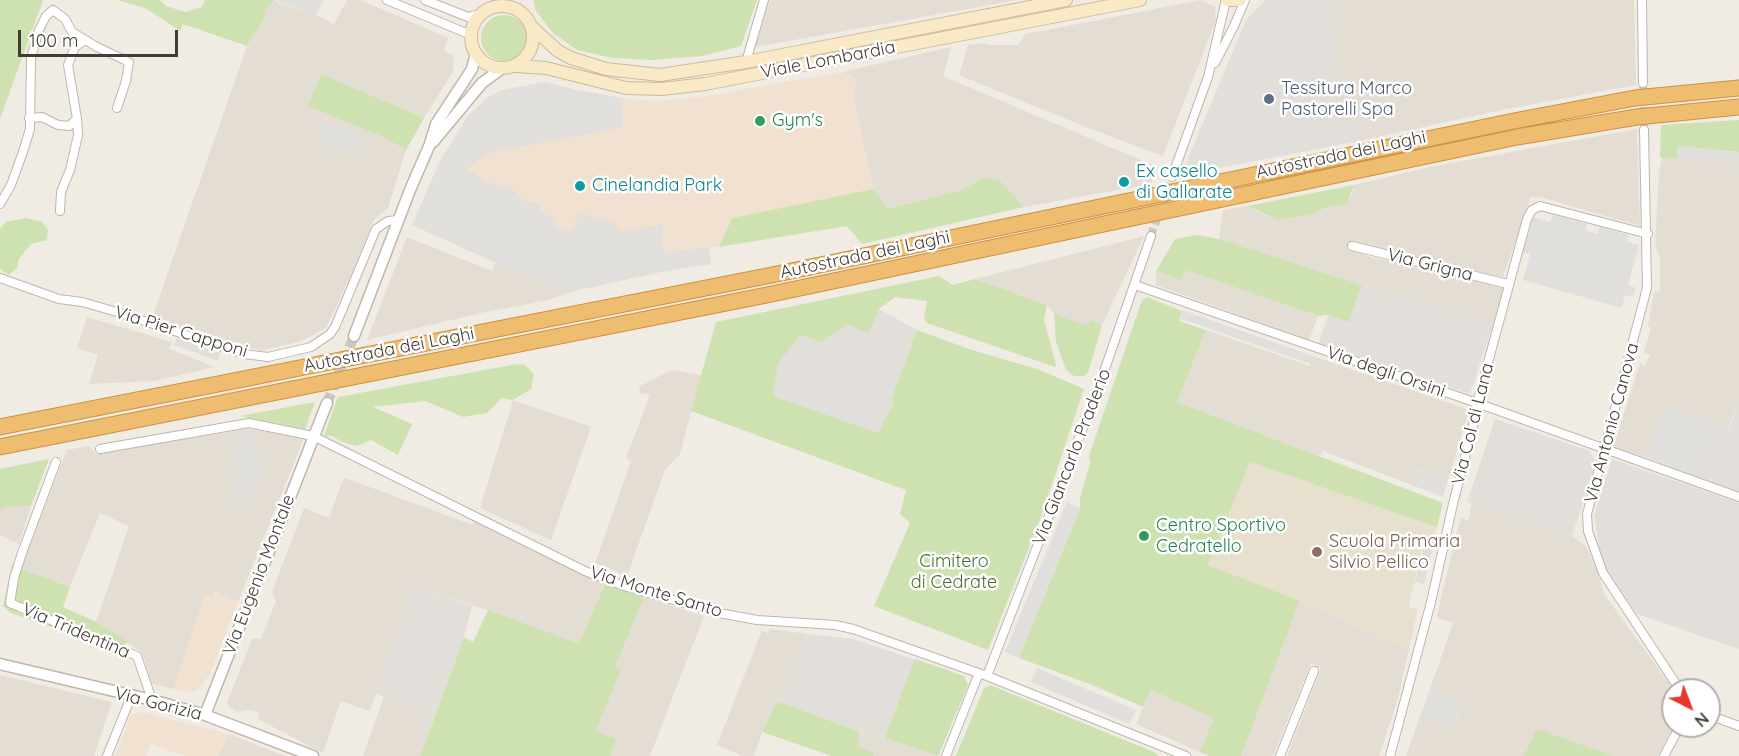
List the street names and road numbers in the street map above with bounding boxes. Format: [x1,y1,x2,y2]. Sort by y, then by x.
street label: Viale Lombardia [759,36,897,84]
street label: Autostrada dei Laghi [1254,126,1428,184]
street label: Autostrada dei Laghi [778,226,952,284]
street label: Via Grigna [1385,244,1475,286]
street label: Via Pier Capponi [112,302,250,362]
street label: Autostrada dei Laghi [302,323,476,377]
street label: Via Antonio Canova [1580,341,1644,505]
street label: Via degli Orsini [1324,342,1448,402]
street label: Via Col di Lana [1447,361,1499,487]
street label: Via Giancarlo Praderio [1028,366,1116,548]
street label: Via Eugenio Montale [218,492,300,658]
street label: Via Monte Santo [587,562,725,622]
street label: Via Tridentina [19,599,133,663]
street label: Via Gorizia [112,683,204,725]

